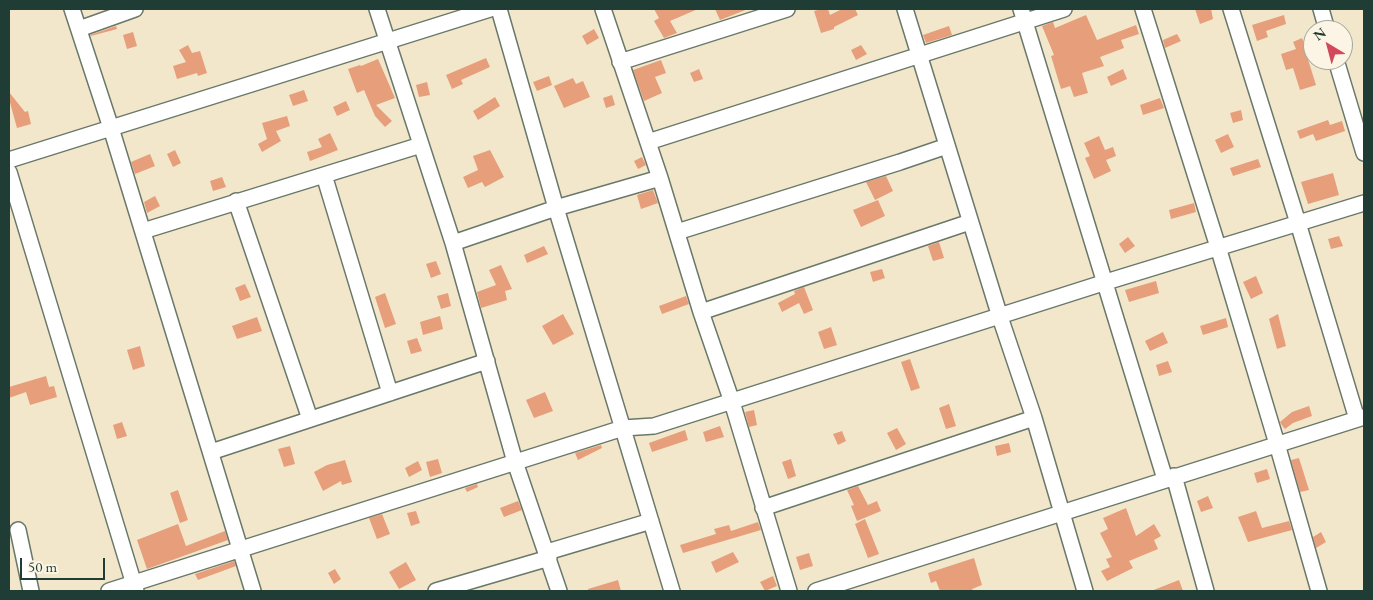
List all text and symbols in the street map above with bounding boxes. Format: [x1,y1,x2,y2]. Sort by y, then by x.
north arrow [1303,20,1353,70]
text: N [1310,23,1330,44]
scale bar [22,548,108,580]
text: 50 m [28,557,57,576]

